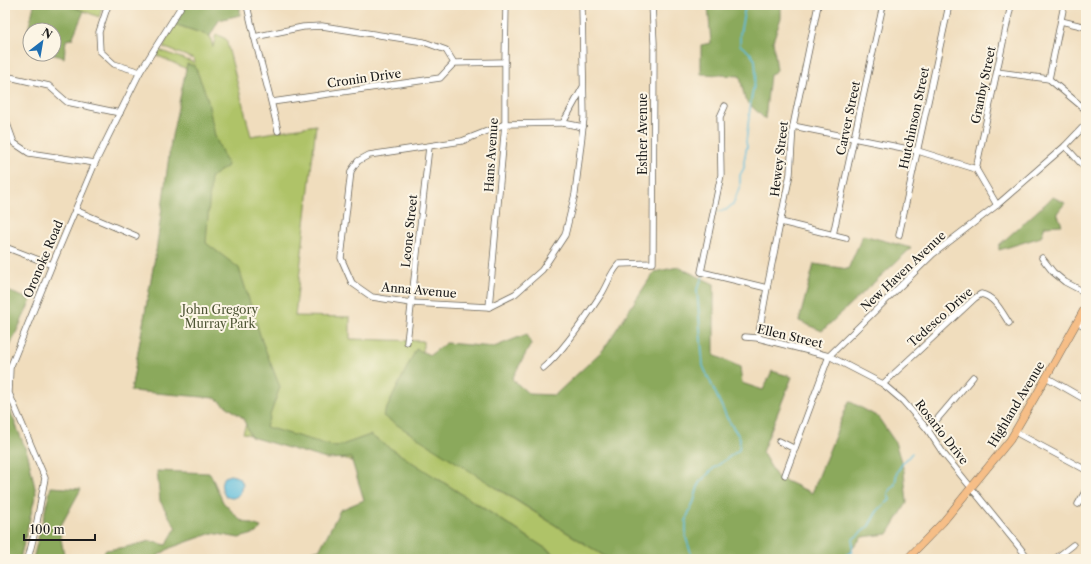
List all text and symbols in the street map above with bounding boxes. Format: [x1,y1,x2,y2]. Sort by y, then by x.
north arrow [22,22,62,62]
text: N [39,25,55,42]
street label: Granby Street [967,44,999,125]
street label: Cronin Drive [326,65,402,91]
street label: Hutchinson Street [896,65,932,170]
street label: Carver Street [833,79,863,157]
street label: Esther Avenue [635,93,650,175]
street label: Hans Avenue [481,117,501,193]
street label: Hewey Street [767,120,791,198]
street label: Leone Street [398,193,420,268]
street label: Oronoke Road [20,217,66,300]
street label: New Haven Avenue [857,228,949,314]
street label: Anna Avenue [380,279,458,301]
street label: Tedesco Drive [905,284,976,350]
park label: John Gregory Murray Park [180,302,258,331]
street label: Ellen Street [756,321,825,351]
street label: Highland Avenue [984,358,1048,450]
street label: Rosario Drive [912,397,972,468]
scale bar [24,516,95,542]
text: 100 m [30,522,65,537]

